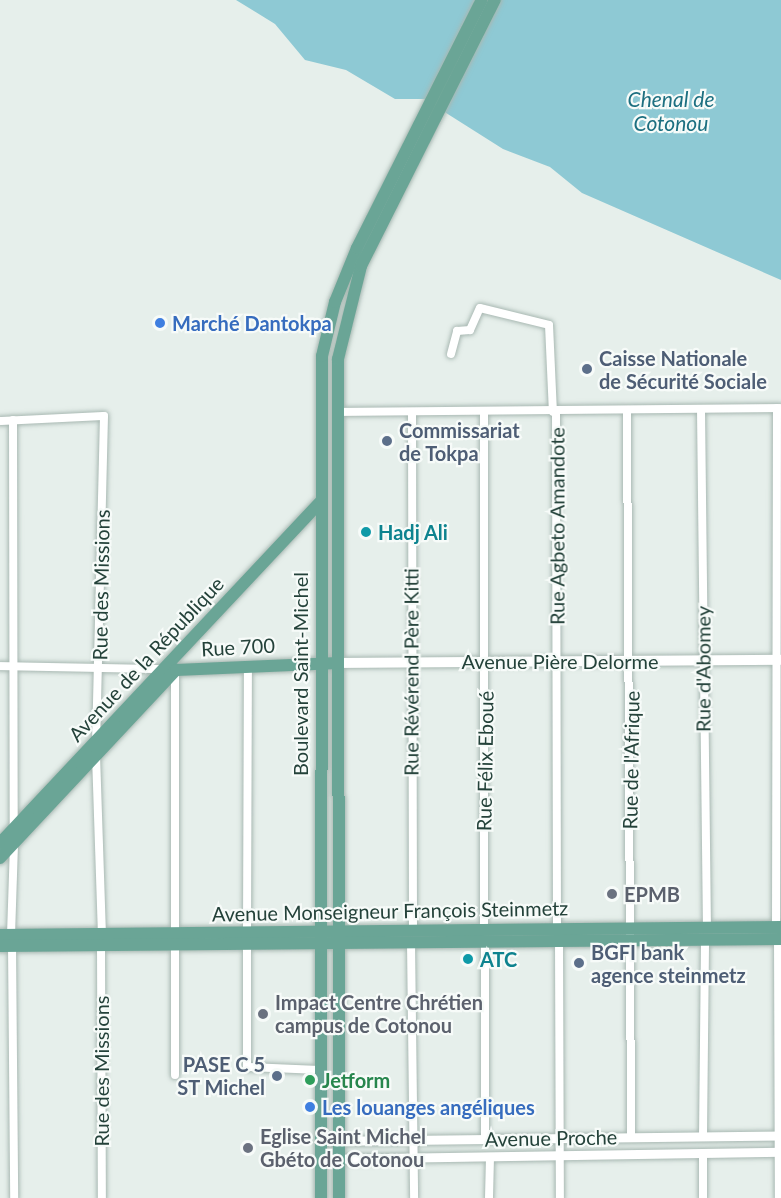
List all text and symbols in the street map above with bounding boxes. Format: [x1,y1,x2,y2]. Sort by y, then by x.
water label: Chenal de Cotonou [628,86,714,136]
place label: Marché Dantokpa [172,311,332,335]
marker: Marché Dantokpa [153,316,167,330]
place label: Caisse Nationale de Sécurité Sociale [599,346,767,393]
marker: Caisse Nationale de Sécurité Sociale [580,362,594,376]
place label: Commissariat de Tokpa [399,418,520,465]
street label: Rue Agbeto Amandote [545,426,569,626]
marker: Commissariat de Tokpa [380,434,394,448]
street label: Rue des Missions [88,509,114,661]
place label: Hadj Ali [378,520,449,544]
marker: Hadj Ali [359,525,373,539]
street label: Rue Révérend Père Kitti [399,568,423,776]
street label: Avenue de la République [63,572,229,746]
street label: Boulevard Saint-Michel [288,572,312,776]
street label: Rue d'Abomey [691,606,715,732]
street label: Rue 700 [201,633,275,661]
street label: Avenue Pière Delorme [461,649,659,673]
street label: Rue Félix Eboué [472,691,498,831]
street label: Rue de l'Afrique [618,691,644,829]
place label: EPMB [624,882,680,906]
marker: EPMB [605,887,619,901]
street label: Avenue Monseigneur François Steinmetz [211,896,569,926]
place label: BGFI bank agence steinmetz [591,940,746,987]
place label: ATC [480,947,517,971]
marker: ATC [461,952,475,966]
marker: BGFI bank agence steinmetz [572,956,586,970]
place label: Impact Centre Chrétien campus de Cotonou [275,990,483,1037]
street label: Rue des Missions [89,996,113,1146]
marker: Impact Centre Chrétien campus de Cotonou [256,1007,270,1021]
place label: PASE C 5 ST Michel [177,1052,265,1099]
place label: Jetform [322,1068,390,1092]
marker: PASE C 5 ST Michel [270,1069,284,1083]
marker: Jetform [303,1073,317,1087]
place label: Les louanges angéliques [322,1095,535,1119]
marker: Les louanges angéliques [303,1100,317,1114]
place label: Eglise Saint Michel Gbéto de Cotonou [260,1124,426,1171]
street label: Avenue Proche [484,1125,618,1151]
marker: Eglise Saint Michel Gbéto de Cotonou [241,1141,255,1155]

